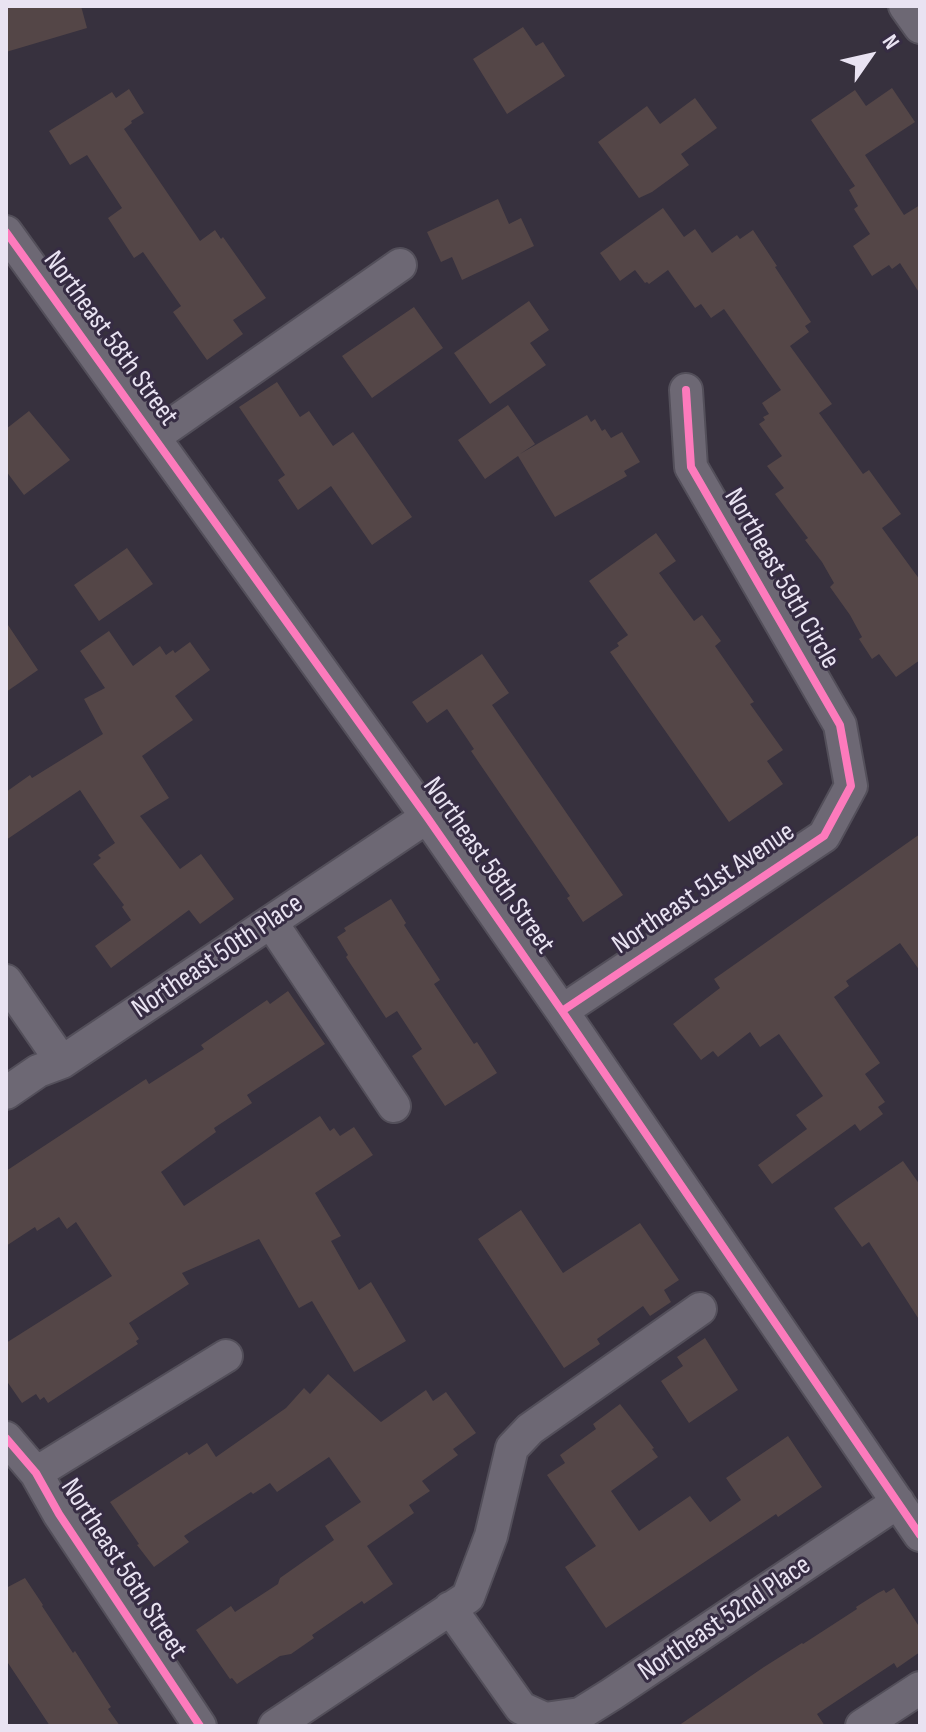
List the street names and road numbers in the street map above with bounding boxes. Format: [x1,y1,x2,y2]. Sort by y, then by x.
street label: Northeast 58th Street [35,245,185,433]
street label: Northeast 59th Circle [716,483,846,675]
street label: Northeast 58th Street [415,771,561,961]
street label: Northeast 51st Avenue [607,816,801,962]
street label: Northeast 50th Place [126,888,310,1026]
street label: Northeast 56th Street [52,1473,194,1665]
street label: Northeast 52nd Place [632,1549,818,1689]

